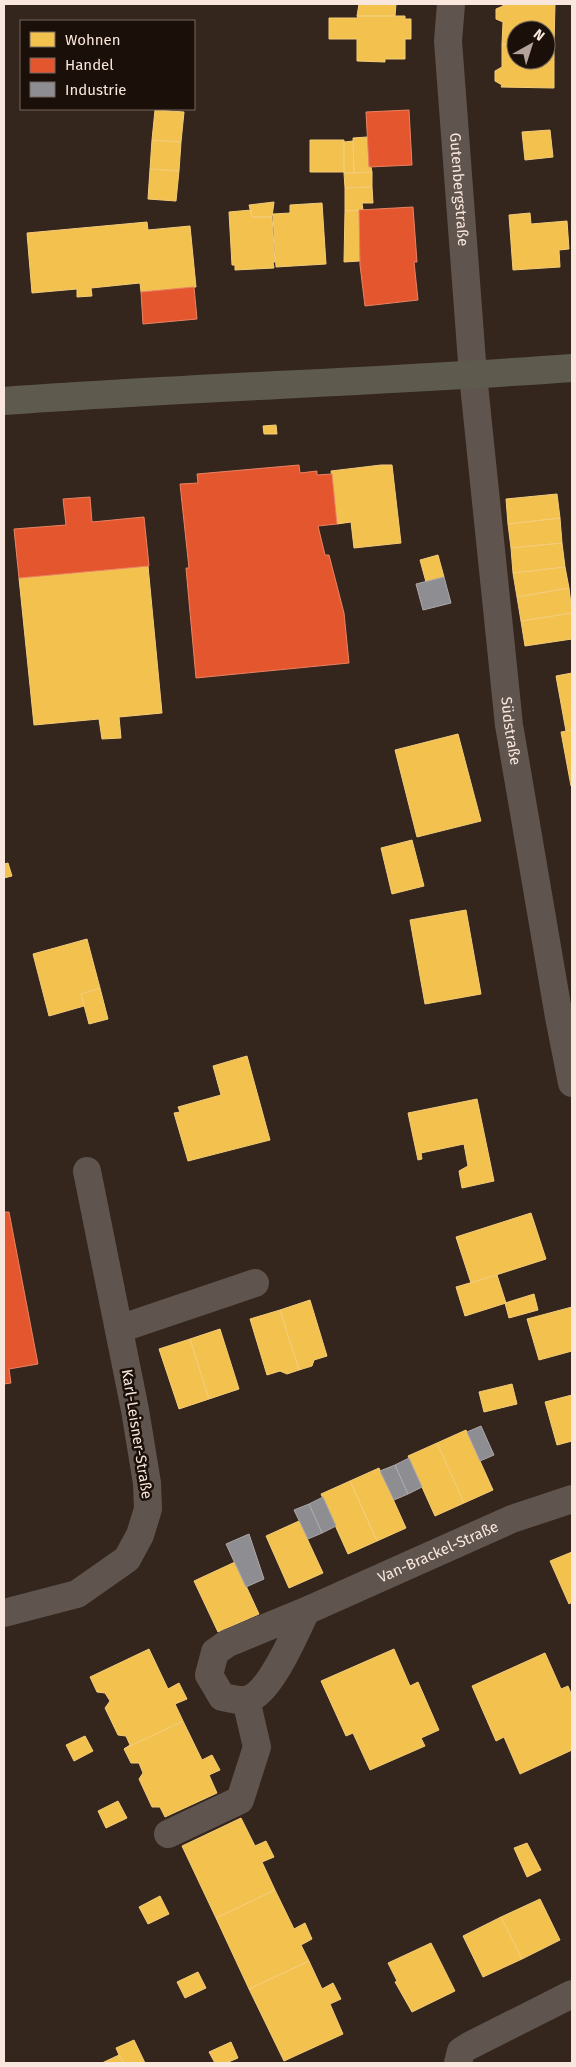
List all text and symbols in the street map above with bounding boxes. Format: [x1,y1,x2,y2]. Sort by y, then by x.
legend [20,20,195,110]
north arrow [506,20,556,70]
text: N [530,26,548,45]
text: Wohnen [65,31,121,49]
text: Handel [65,56,114,74]
text: Industrie [65,81,127,99]
street label: Gutenbergstraße [446,132,472,247]
street label: Südstraße [497,696,525,766]
street label: Karl-Leisner-Straße [118,1368,156,1500]
street label: Van-Brackel-Straße [375,1517,501,1587]

